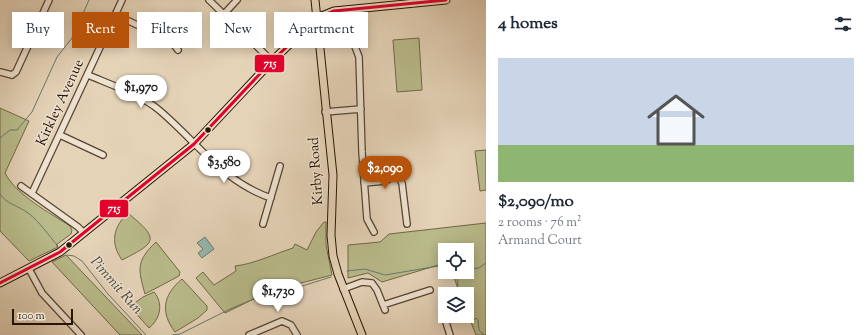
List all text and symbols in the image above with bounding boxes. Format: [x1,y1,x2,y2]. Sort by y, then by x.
chip: Buy [12,12,64,48]
chip: Rent [72,12,129,48]
chip: Filters [137,12,202,48]
chip: New [210,12,266,48]
chip: Apartment [274,12,368,48]
text: 4 homes [498,12,558,36]
icon: filters [832,13,854,35]
line badge: 715 [254,54,285,73]
street label: Kirkley Avenue [32,56,90,150]
text: 715 [263,56,277,72]
pin: $1,970 [108,75,174,109]
text: $1,970 [124,79,158,97]
icon: home [640,84,712,156]
unlabelled marker [203,125,213,135]
street label: Kirby Road [305,136,329,206]
pin: $3,580 [191,150,257,184]
text: $3,580 [207,154,241,172]
pin: $2,090 [352,156,418,190]
text: $2,090 [367,160,403,178]
text: $2,090/mo [498,190,574,214]
line badge: 715 [99,199,129,218]
text: 715 [107,201,121,217]
text: 2 rooms · 76 m² [498,214,582,232]
text: Armand Court [498,232,582,250]
unlabelled marker [64,240,74,250]
map controls [438,243,474,323]
button: locate [438,243,474,279]
water label: Pimmit Run [85,252,147,320]
pin: $1,730 [245,279,311,313]
text: $1,730 [261,283,295,301]
button: layers [438,287,474,323]
scale bar [12,307,73,326]
text: 100 m [18,308,45,324]

